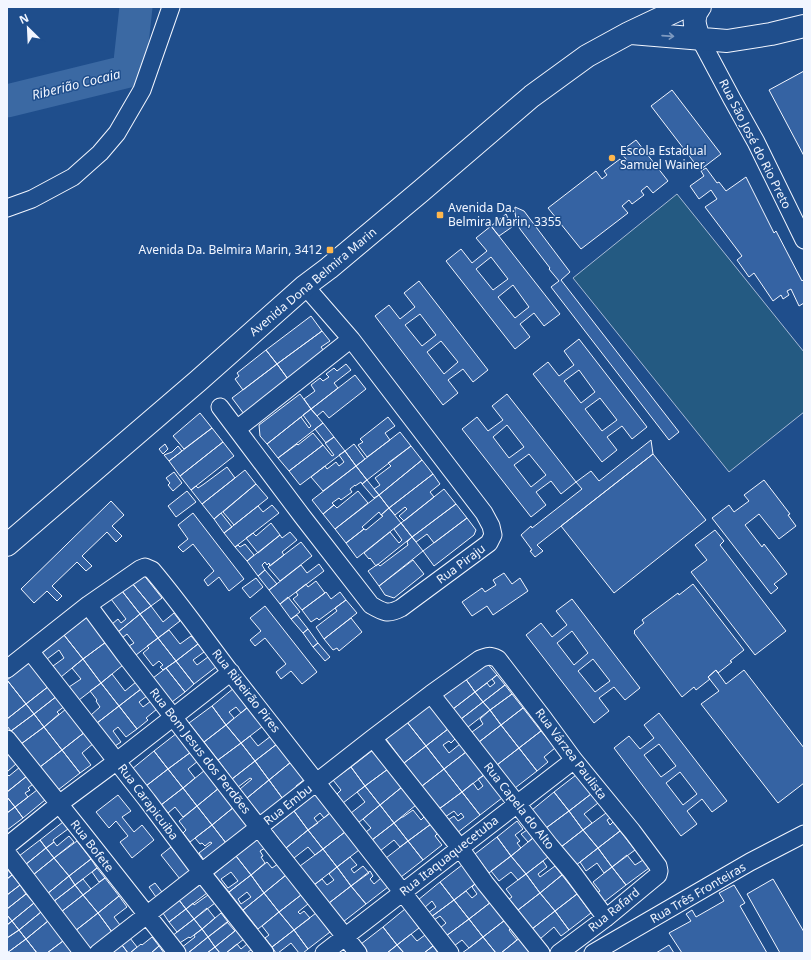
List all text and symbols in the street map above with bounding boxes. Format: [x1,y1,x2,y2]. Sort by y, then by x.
north arrow [8,8,48,48]
text: N [17,10,31,27]
one-way arrow [661,33,674,40]
water label: Riberião Cocaia [30,64,123,104]
street label: Rua São José do Rio Preto [715,76,796,212]
place label: Escola Estadual Samuel Wainer [620,142,707,173]
marker: Escola Estadual Samuel Wainer [607,153,617,163]
place label: Avenida Da. Belmira Marin, 3355 [448,199,562,230]
marker: Avenida Da. Belmira Marin, 3355 [435,210,445,220]
street label: Avenida Dona Belmira Marin [245,223,380,340]
place label: Avenida Da. Belmira Marin, 3412 [138,241,322,258]
marker: Avenida Da. Belmira Marin, 3412 [325,245,335,255]
street label: Rua Piraju [433,540,489,588]
street label: Rua Ribeirão Pires [208,645,285,736]
street label: Rua Bom Jesus dos Perdões [146,684,255,817]
street label: Rua Várzea Paulista [531,705,611,803]
street label: Rua Capela do Alto [480,759,559,853]
street label: Rua Carapicuiba [114,760,183,843]
street label: Rua Embu [260,780,316,829]
street label: Rua Itaquaquecetuba [396,812,502,900]
street label: Rua Bofete [67,816,118,875]
street label: Rua Três Fronteiras [647,858,749,927]
street label: Rua Rafard [584,884,643,936]

